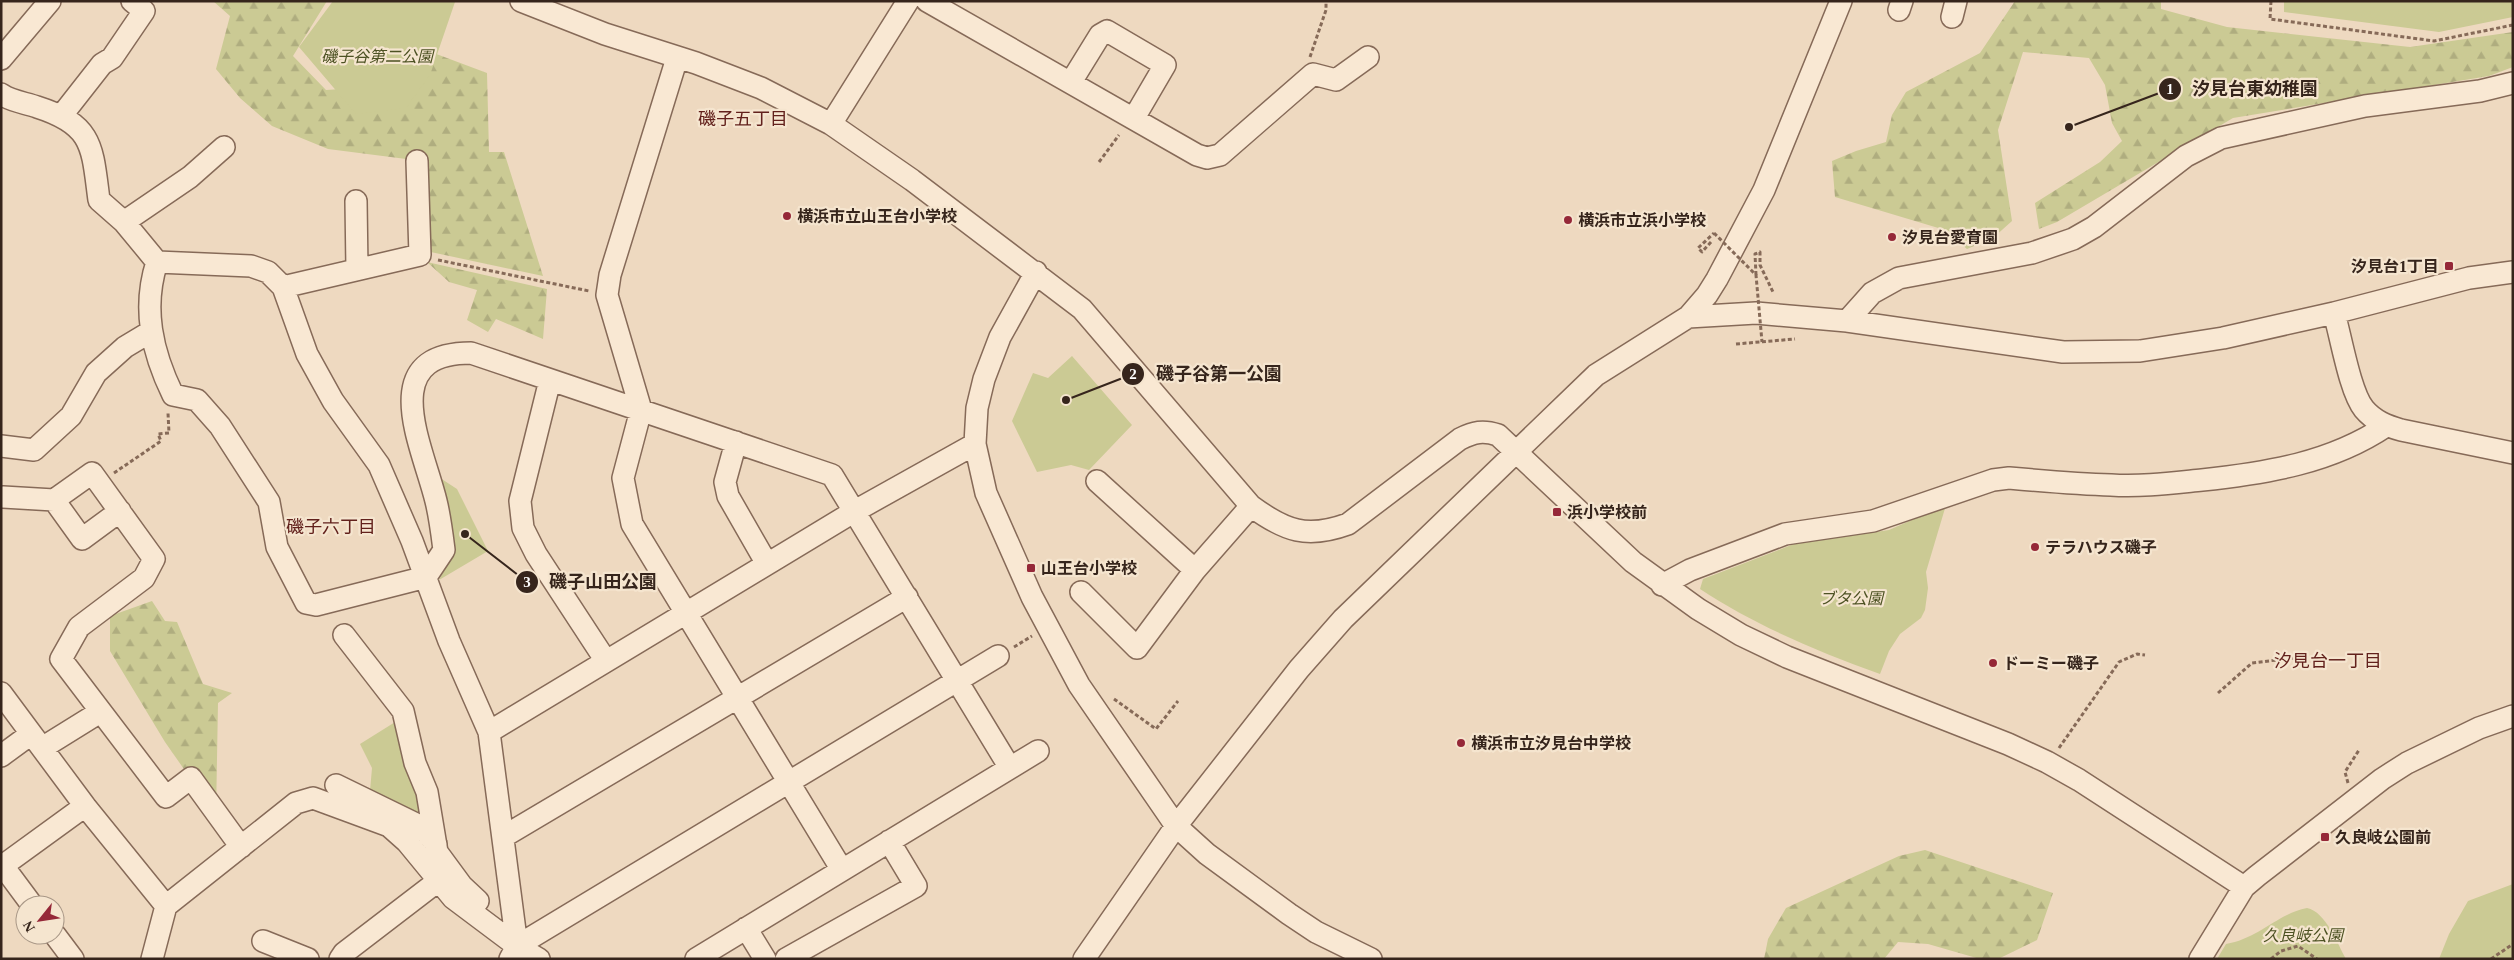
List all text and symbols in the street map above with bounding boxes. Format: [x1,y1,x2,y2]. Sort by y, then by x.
park label: 磯子谷第二公園 [321,48,435,65]
callout: 汐見台東幼稚園 [2157,72,2328,105]
text: 汐見台東幼稚園 [2192,79,2318,99]
text: 1 [2166,81,2174,97]
district label: 磯子五丁目 [698,109,788,129]
place label: 横浜市立山王台小学校 [797,207,957,225]
marker: 横浜市立山王台小学校 [781,210,793,222]
place label: 横浜市立浜小学校 [1578,211,1706,229]
marker: 横浜市立浜小学校 [1562,214,1574,226]
place label: 汐見台愛育園 [1902,229,1998,246]
marker: 汐見台愛育園 [1886,231,1898,243]
place label: 汐見台1丁目 [2351,258,2439,275]
marker: 汐見台1丁目 [2443,260,2455,272]
callout: 磯子谷第一公園 [1121,357,1292,390]
text: 磯子谷第一公園 [1156,364,1282,384]
text: 2 [1129,366,1137,382]
place label: 浜小学校前 [1567,504,1647,521]
marker: 浜小学校前 [1551,506,1563,518]
district label: 磯子六丁目 [286,517,376,537]
place label: テラハウス磯子 [2045,539,2157,556]
marker: テラハウス磯子 [2029,541,2041,553]
place label: 山王台小学校 [1041,560,1137,577]
marker: 山王台小学校 [1025,562,1037,574]
callout: 磯子山田公園 [514,565,667,598]
text: 磯子山田公園 [549,572,657,592]
text: 3 [523,574,531,590]
park label: ブタ公園 [1819,590,1885,607]
district label: 汐見台一丁目 [2274,651,2382,671]
place label: ドーミー磯子 [2003,655,2099,672]
marker: ドーミー磯子 [1987,657,1999,669]
place label: 横浜市立汐見台中学校 [1471,734,1631,752]
marker: 横浜市立汐見台中学校 [1455,737,1467,749]
place label: 久良岐公園前 [2335,829,2431,846]
marker: 久良岐公園前 [2319,831,2331,843]
north arrow [15,895,65,945]
text: N [20,918,38,934]
park label: 久良岐公園 [2263,927,2345,944]

